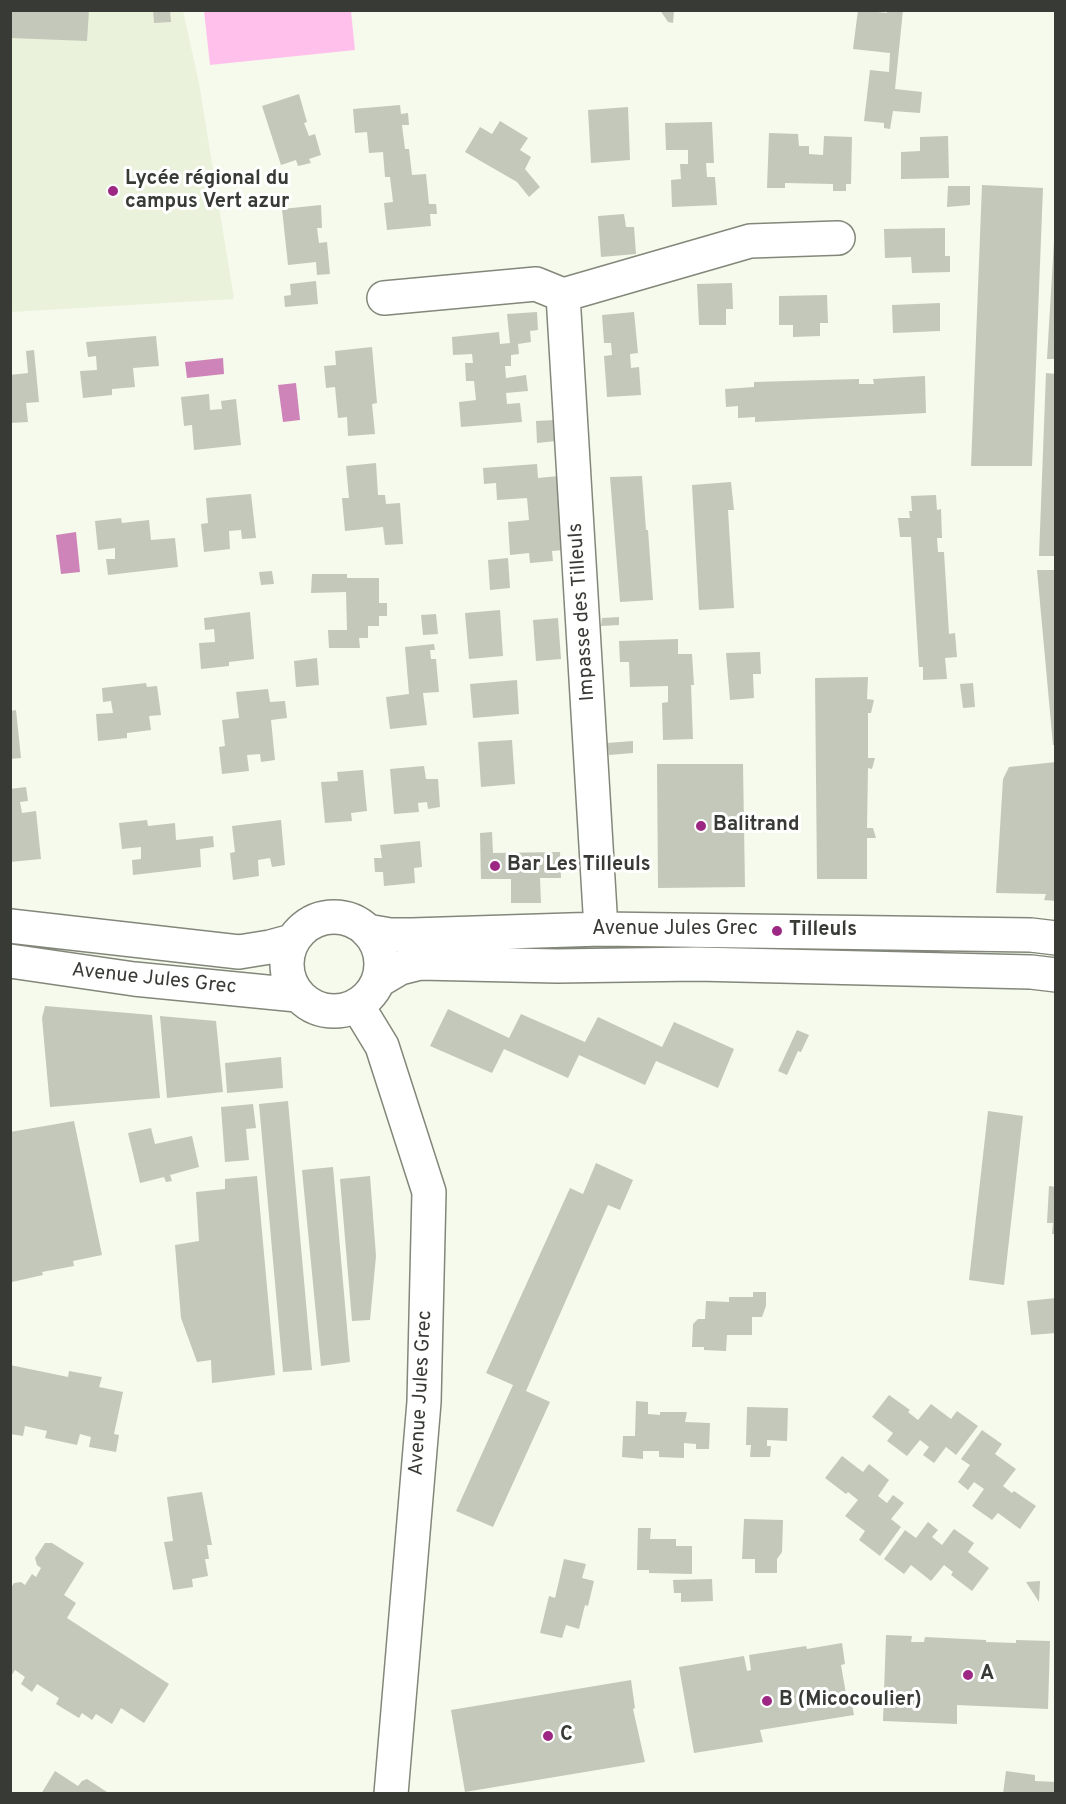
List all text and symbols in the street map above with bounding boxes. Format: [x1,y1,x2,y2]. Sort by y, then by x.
place label: Lycée régional du campus Vert azur [125,168,289,215]
marker: Lycée régional du campus Vert azur [106,184,120,198]
street label: Impasse des Tilleuls [565,522,601,702]
place label: Balitrand [713,814,799,838]
marker: Balitrand [694,819,708,833]
place label: Bar Les Tilleuls [507,854,651,878]
marker: Bar Les Tilleuls [488,859,502,873]
street label: Avenue Jules Grec [592,918,758,942]
place label: Tilleuls [789,919,857,943]
marker: Tilleuls [770,924,784,938]
street label: Avenue Jules Grec [70,959,238,1001]
street label: Avenue Jules Grec [406,1310,438,1476]
place label: A [980,1663,994,1687]
marker: A [961,1668,975,1682]
place label: B (Micocoulier) [779,1689,922,1713]
marker: B (Micocoulier) [760,1694,774,1708]
place label: C [560,1724,573,1748]
marker: C [541,1729,555,1743]

